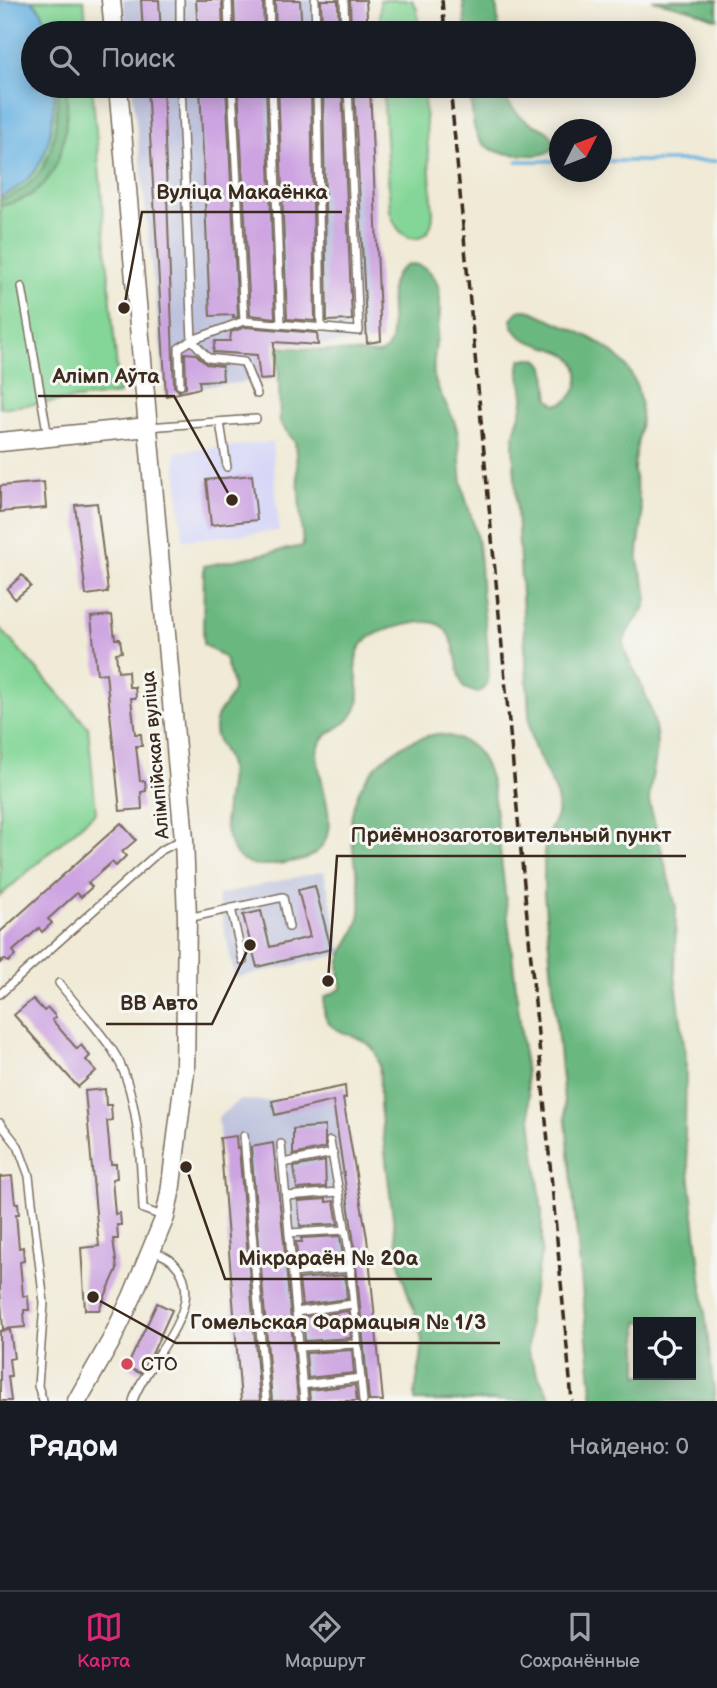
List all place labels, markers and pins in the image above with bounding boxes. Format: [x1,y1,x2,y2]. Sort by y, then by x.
callout: Вуліца Макаёнка [142,170,342,212]
callout: Алімп Аўта [38,354,174,396]
callout: Приёмнозаготовительный пункт [337,814,686,856]
callout: ВВ Авто [106,982,212,1024]
callout: Мікрараён № 20а [225,1237,432,1279]
callout: Гомельская Фармацыя № 1/3 [176,1301,500,1343]
place label: СТО [141,1353,178,1376]
marker: СТО [119,1356,135,1372]

